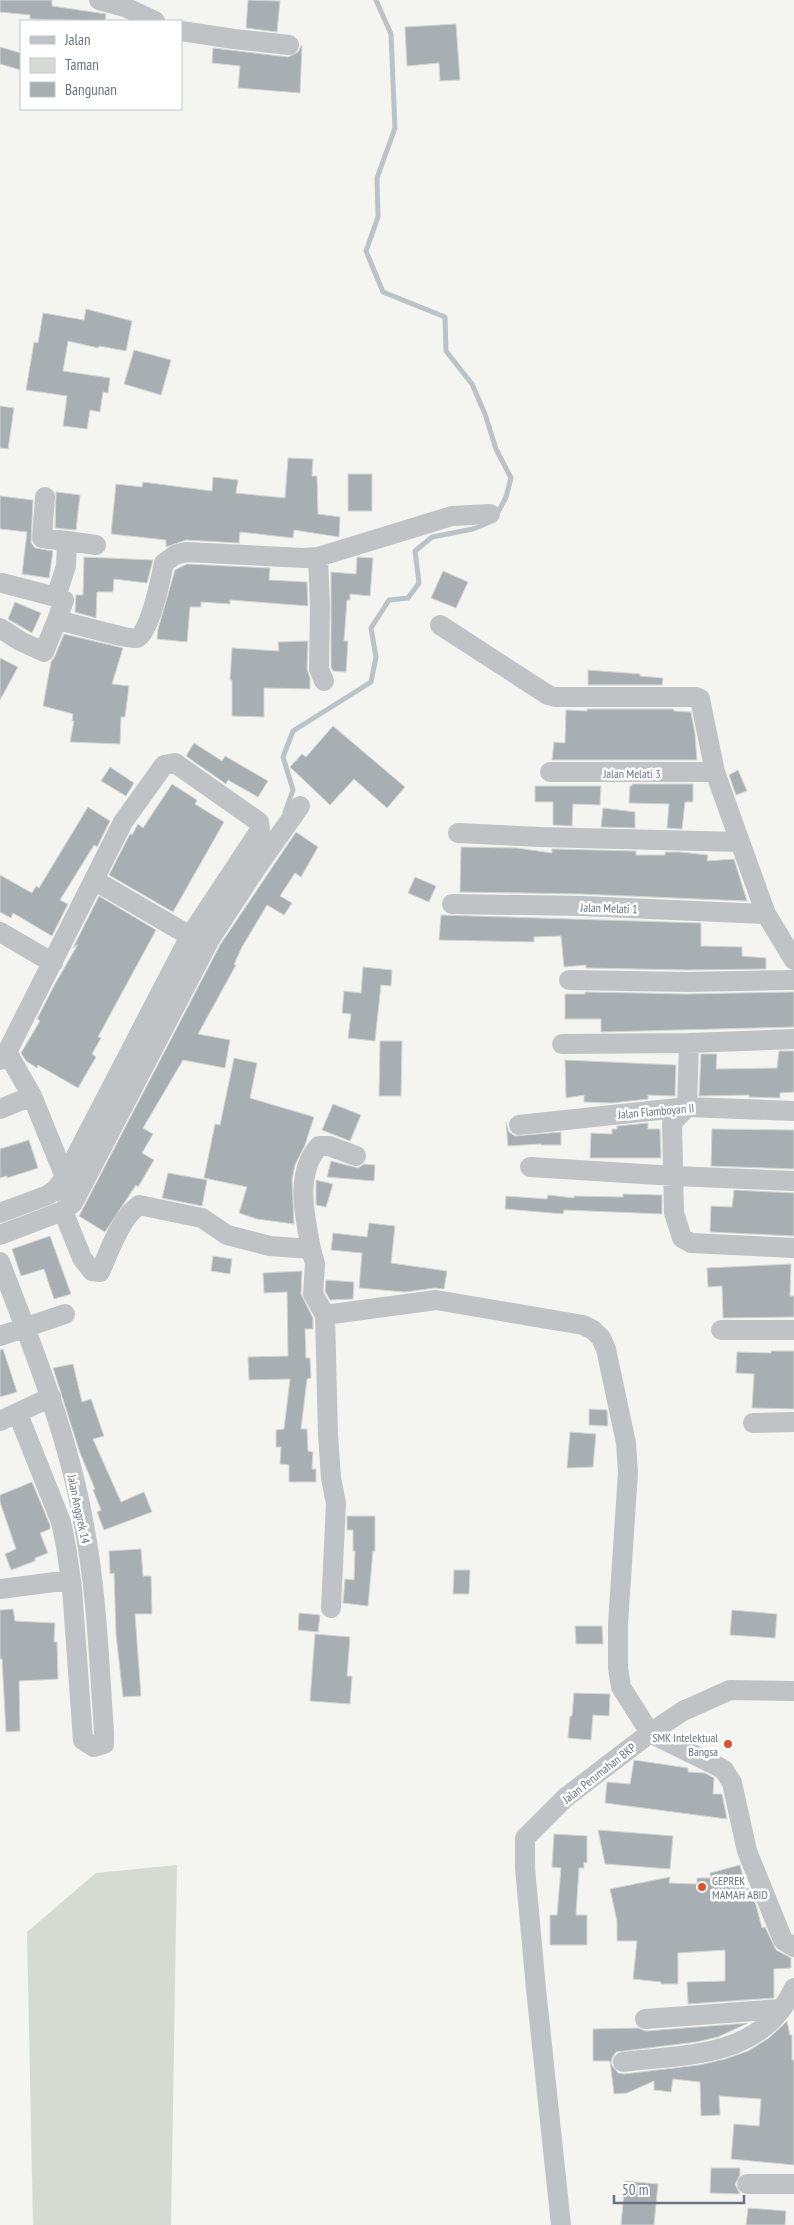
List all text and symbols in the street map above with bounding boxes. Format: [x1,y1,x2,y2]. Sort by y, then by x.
legend [20,20,182,110]
text: Jalan [64,30,91,49]
text: Taman [65,55,99,74]
text: Bangunan [65,80,117,99]
street label: Jalan Melati 3 [602,766,661,781]
street label: Jalan Melati 1 [579,899,638,916]
street label: Jalan Flamboyan II [616,1100,695,1122]
street label: Jalan Anggrek 14 [64,1472,94,1545]
place label: SMK Intelektual Bangsa [652,1730,718,1759]
marker: SMK Intelektual Bangsa [722,1738,734,1750]
street label: Jalan Perumahan BKP [558,1739,639,1807]
place label: GEPREK MAMAH ABID [712,1873,768,1902]
marker: GEPREK MAMAH ABID [696,1881,708,1893]
scale bar [614,2172,744,2204]
text: 50 m [622,2180,648,2199]

